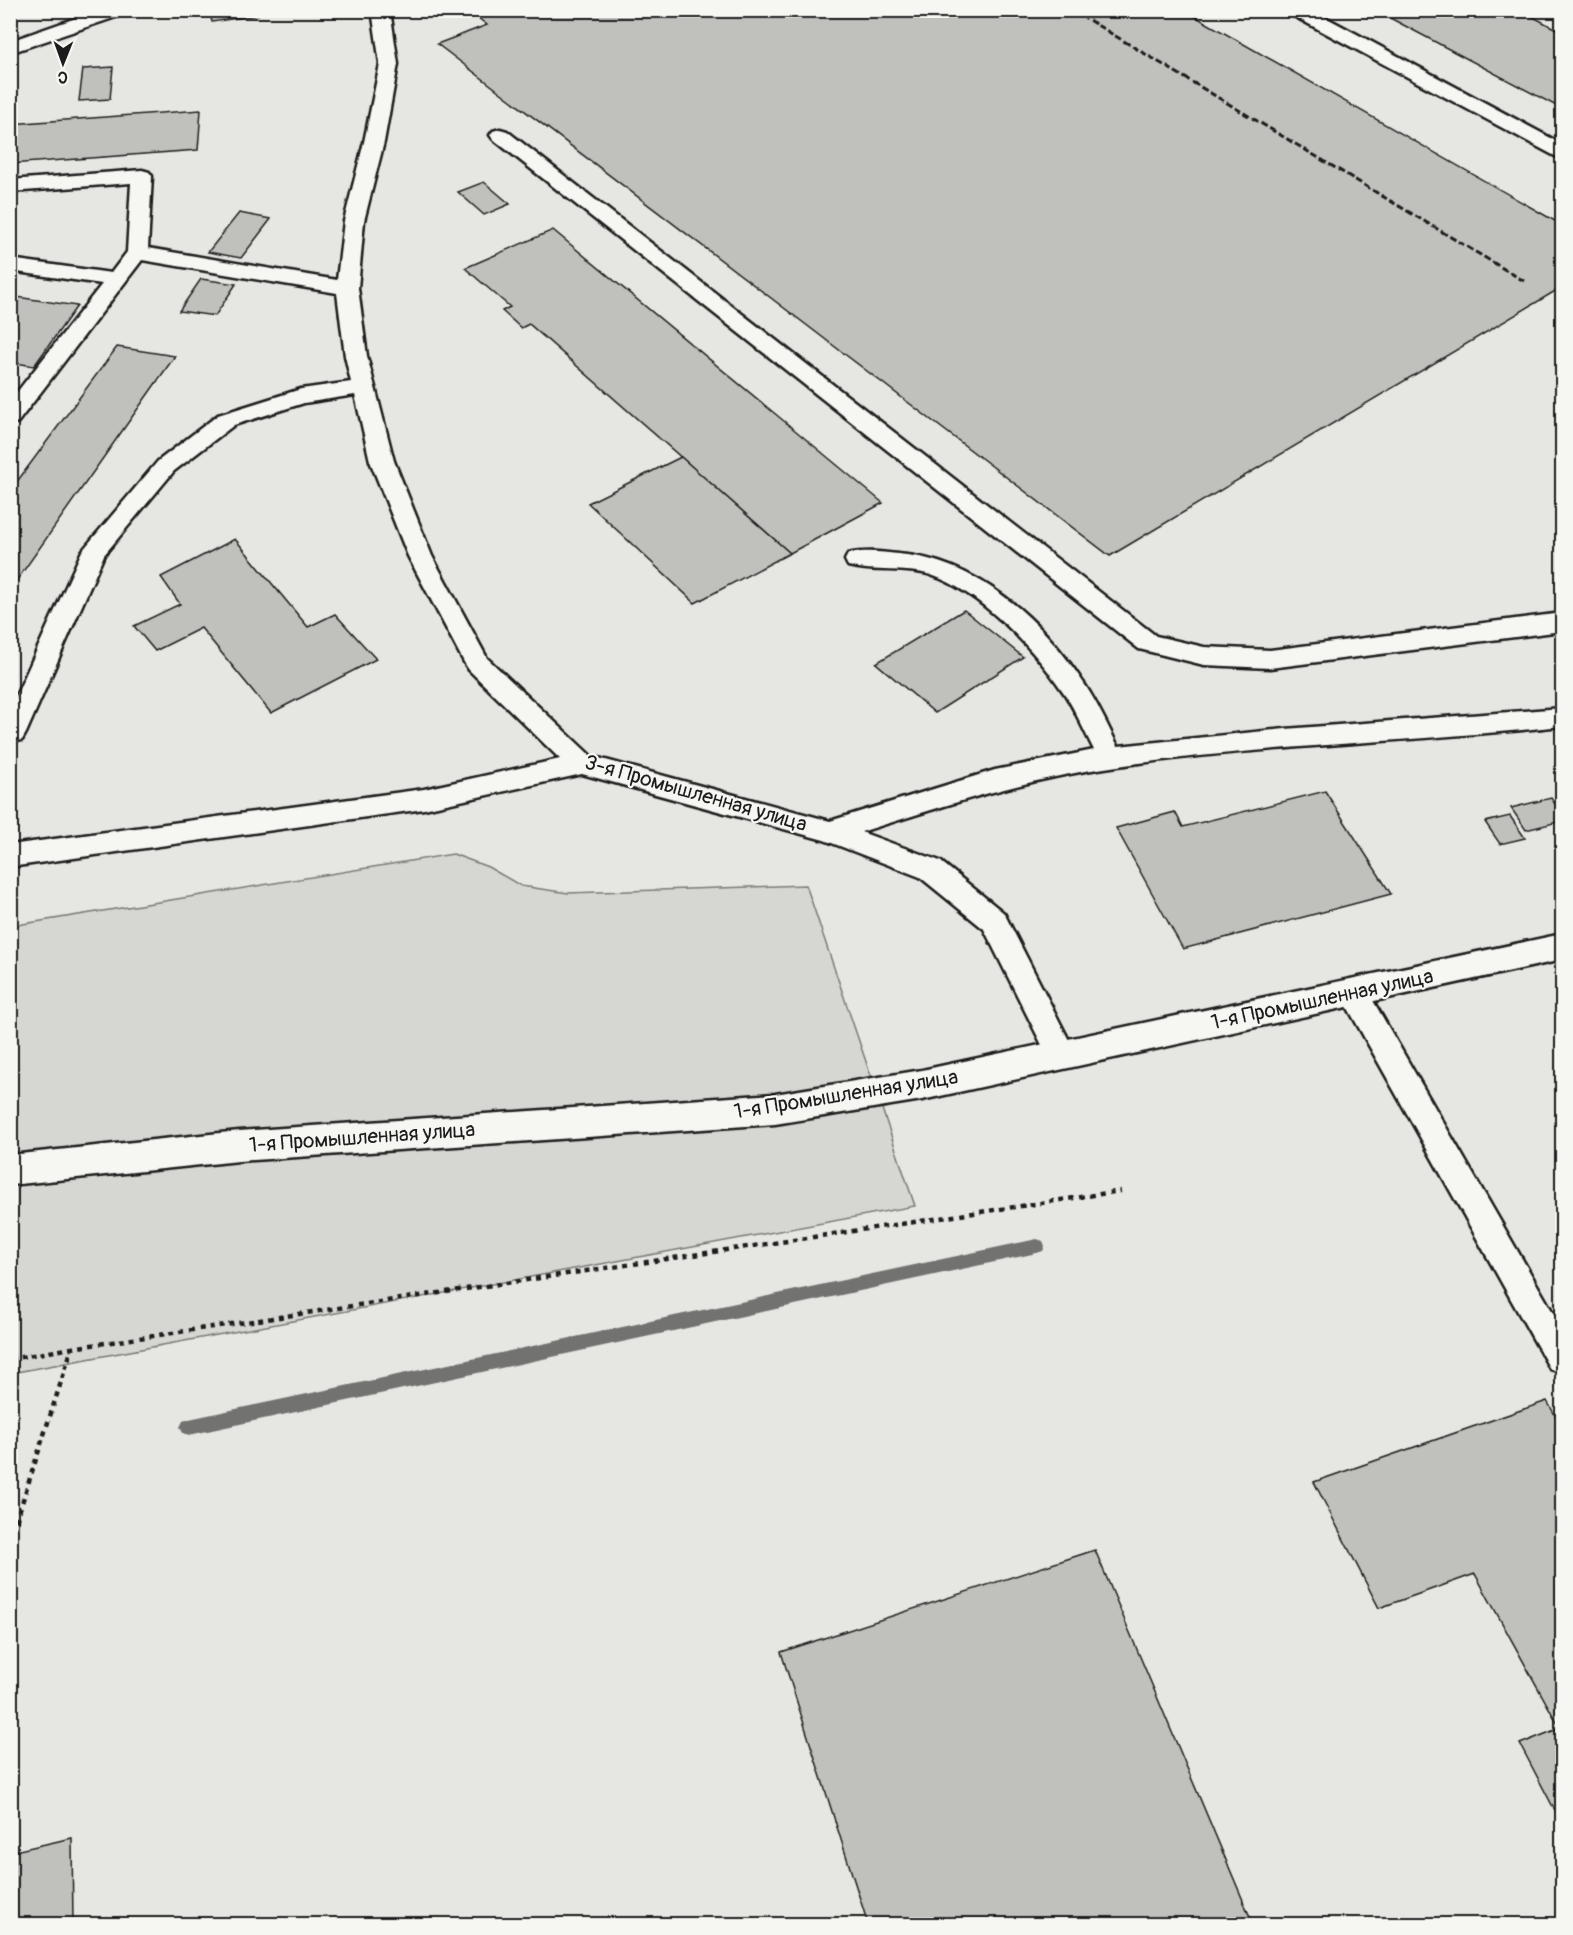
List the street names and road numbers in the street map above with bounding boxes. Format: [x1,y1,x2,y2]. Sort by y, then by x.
street label: 3-я Промышленная улица [582,749,810,838]
street label: 1-я Промышленная улица [1209,963,1436,1036]
street label: 1-я Промышленная улица [732,1063,960,1126]
street label: 1-я Промышленная улица [248,1116,476,1159]

